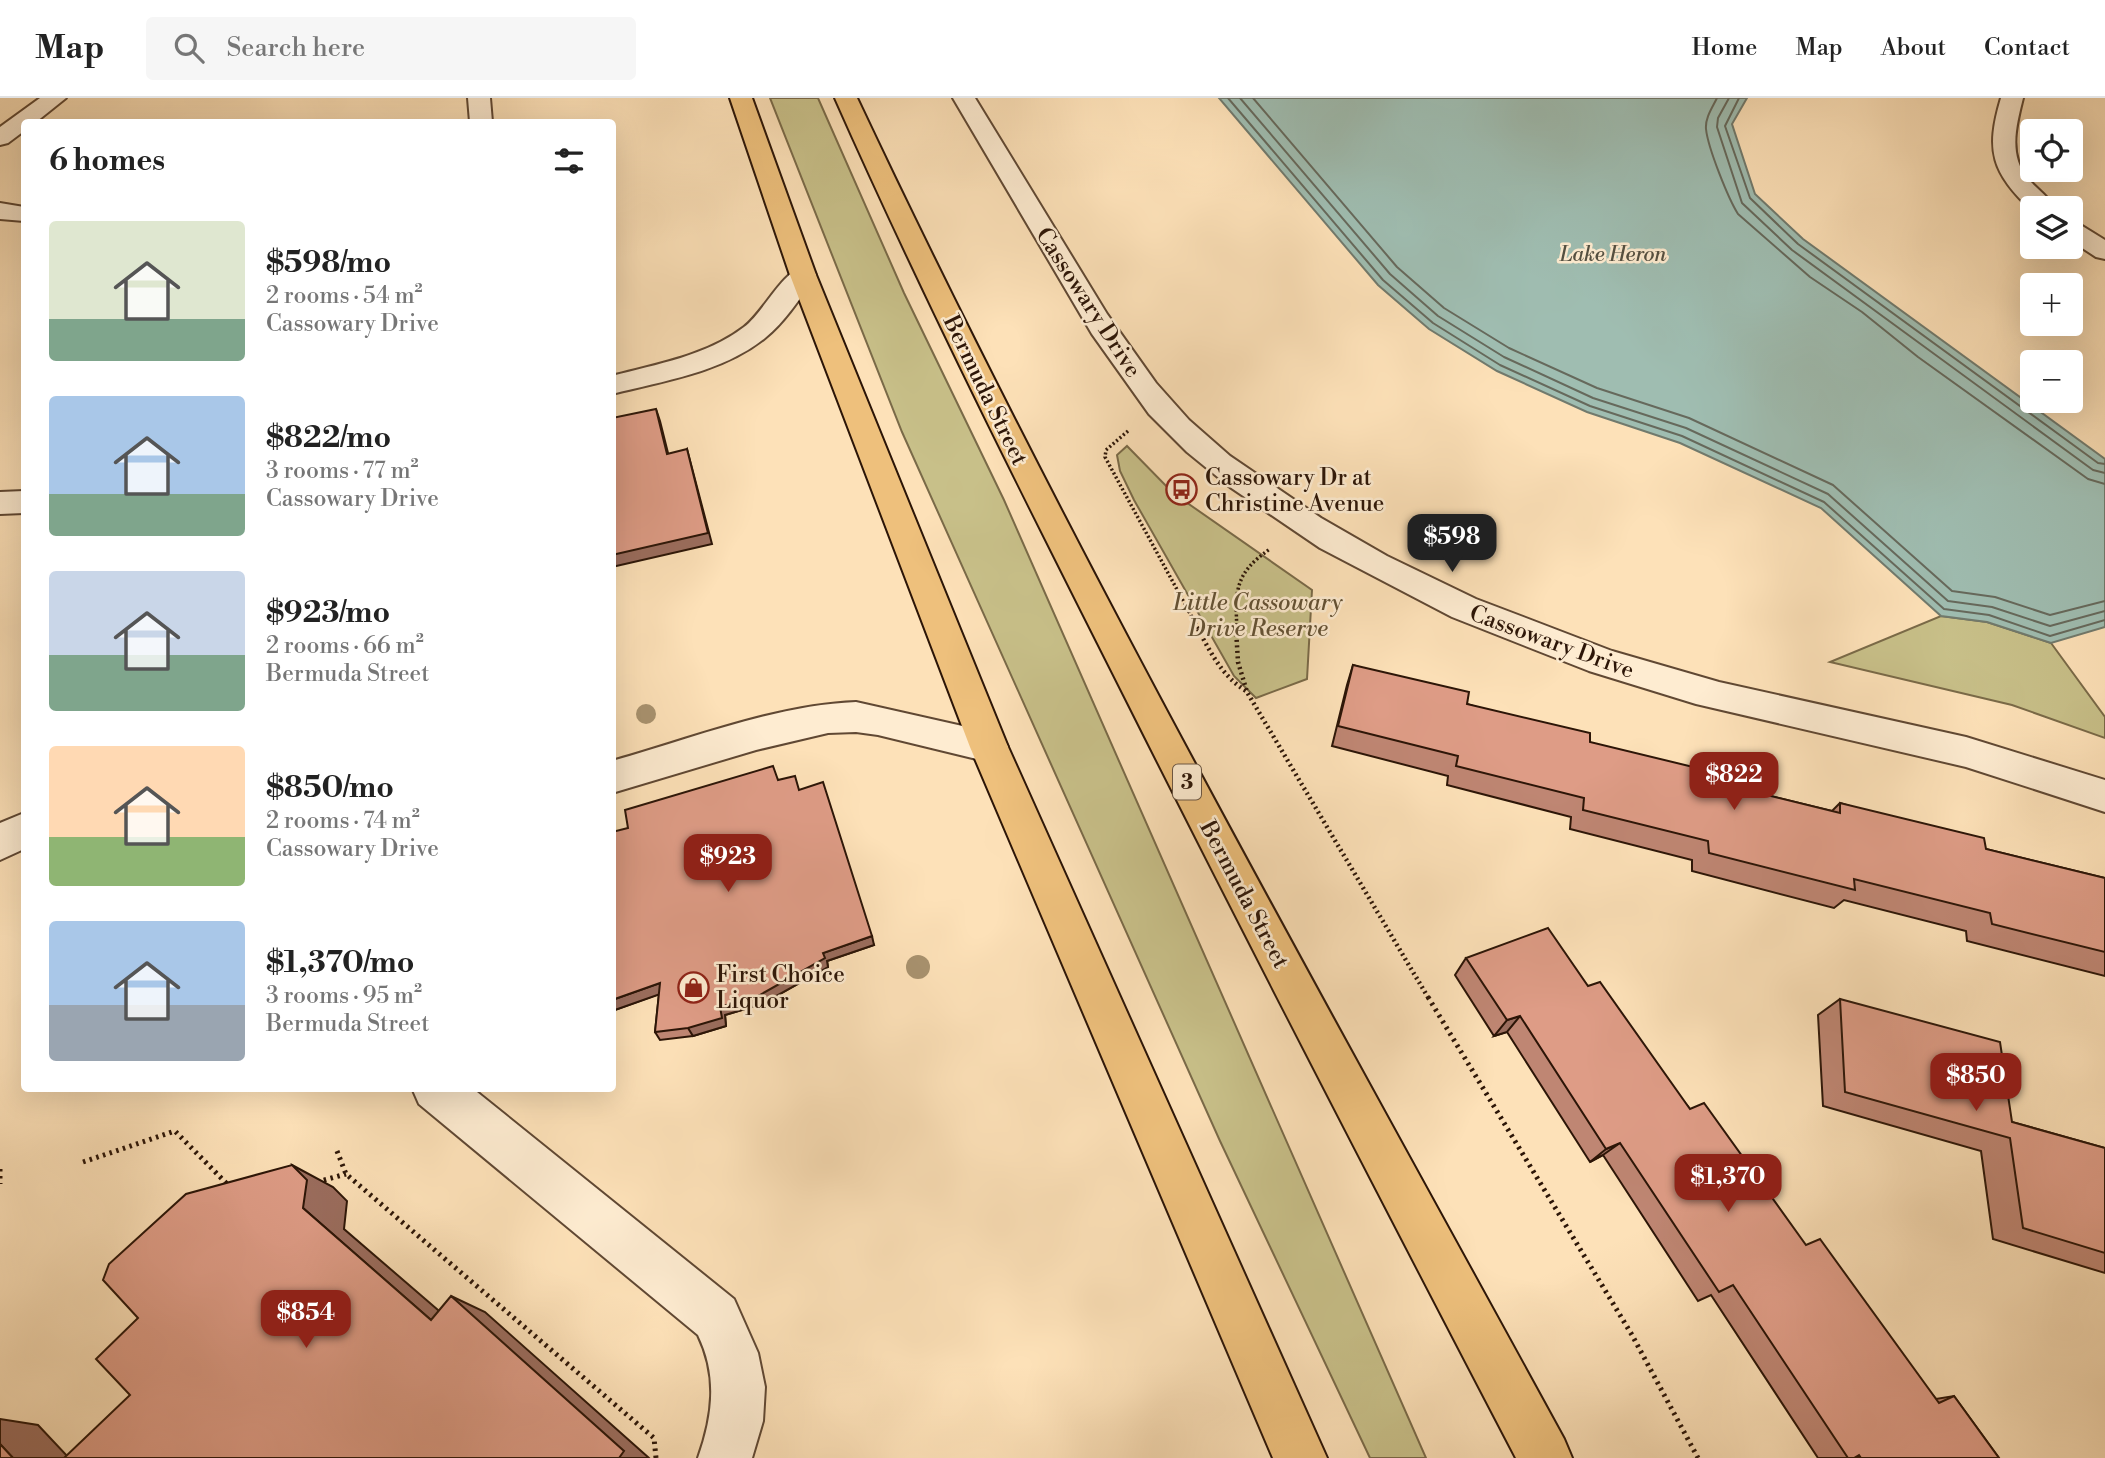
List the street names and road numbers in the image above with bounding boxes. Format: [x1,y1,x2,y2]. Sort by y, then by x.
street label: Cassowary Drive [1029,222,1147,383]
street label: Bermuda Street [936,310,1033,470]
street label: Cassowary Drive [1466,599,1638,685]
road number: 3 [1173,764,1201,800]
street label: Bermuda Street [1193,815,1295,973]

